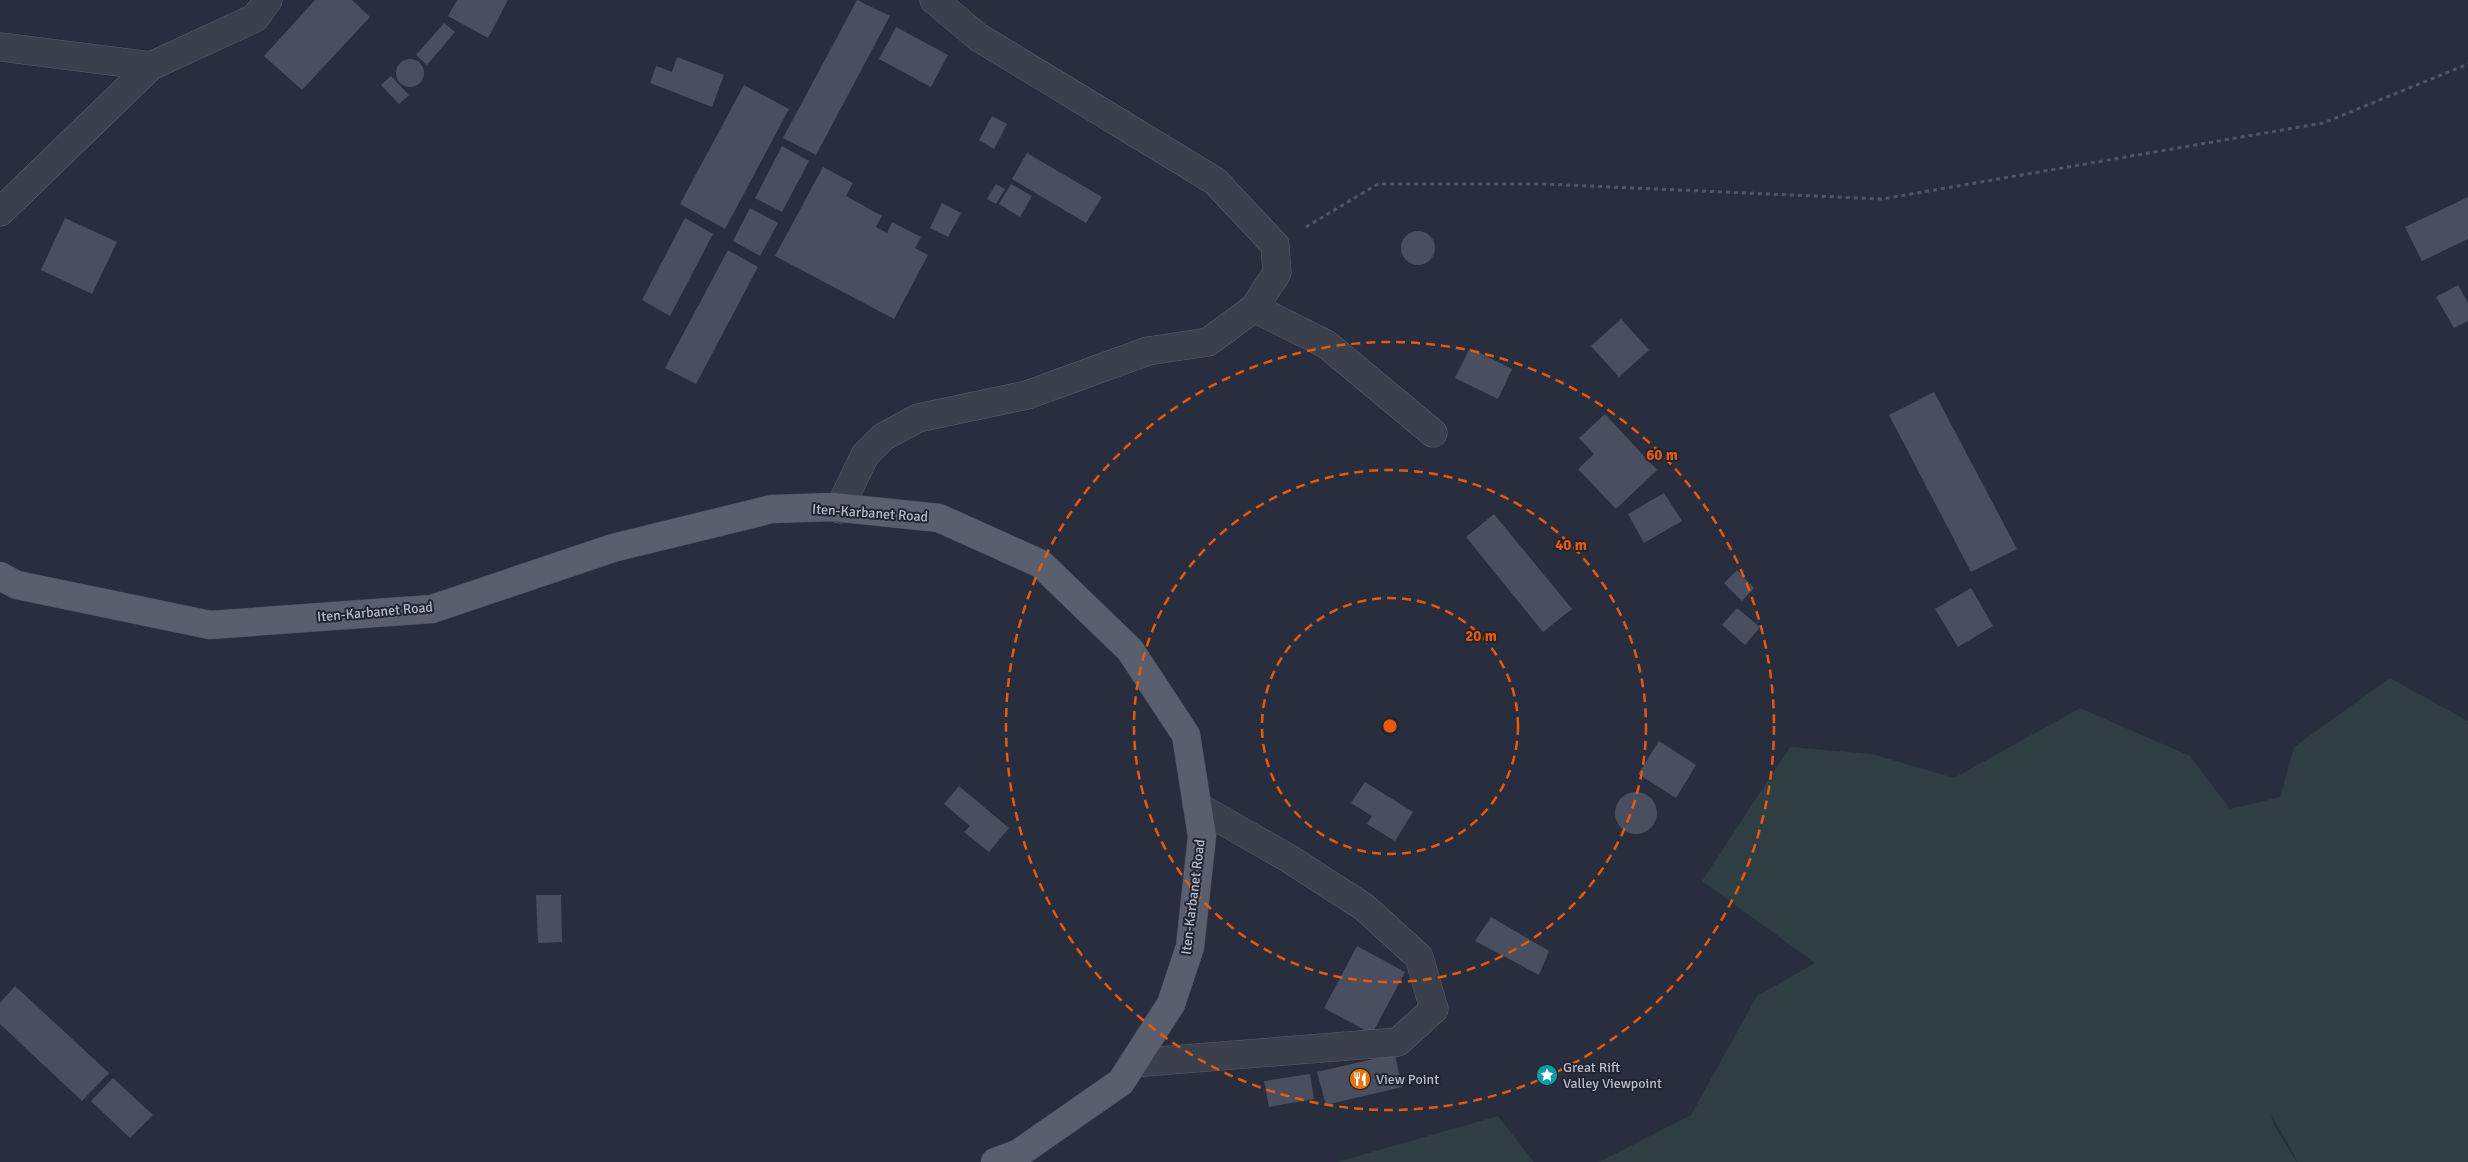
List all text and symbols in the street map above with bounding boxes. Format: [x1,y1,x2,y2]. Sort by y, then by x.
text: 60 m [1646,446,1678,464]
street label: Iten-Karbanet Road [812,500,928,526]
text: 40 m [1555,536,1587,554]
street label: Iten-Karbanet Road [316,598,434,626]
text: 20 m [1465,627,1497,645]
centre of rings [1381,717,1399,735]
street label: Iten-Karbanet Road [1177,838,1209,956]
place label: Great Rift Valley Viewpoint [1563,1059,1662,1092]
place icon: Great Rift Valley Viewpoint [1535,1063,1559,1087]
restaurant icon: View Point [1348,1067,1372,1091]
place label: View Point [1376,1071,1439,1088]

